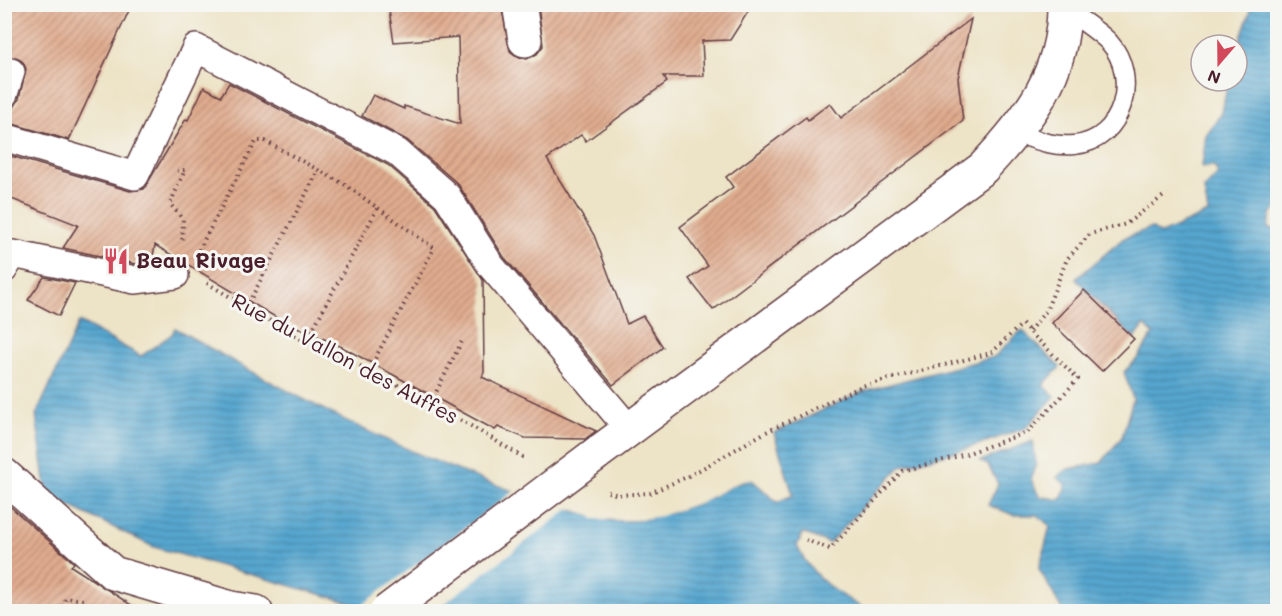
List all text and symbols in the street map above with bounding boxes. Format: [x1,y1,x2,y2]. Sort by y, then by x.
north arrow [1189,33,1249,93]
text: N [1204,66,1223,90]
restaurant icon: Beau Rivage [101,246,131,276]
place label: Beau Rivage [136,246,266,273]
street label: Rue du Vallon des Auffes [228,286,464,429]

